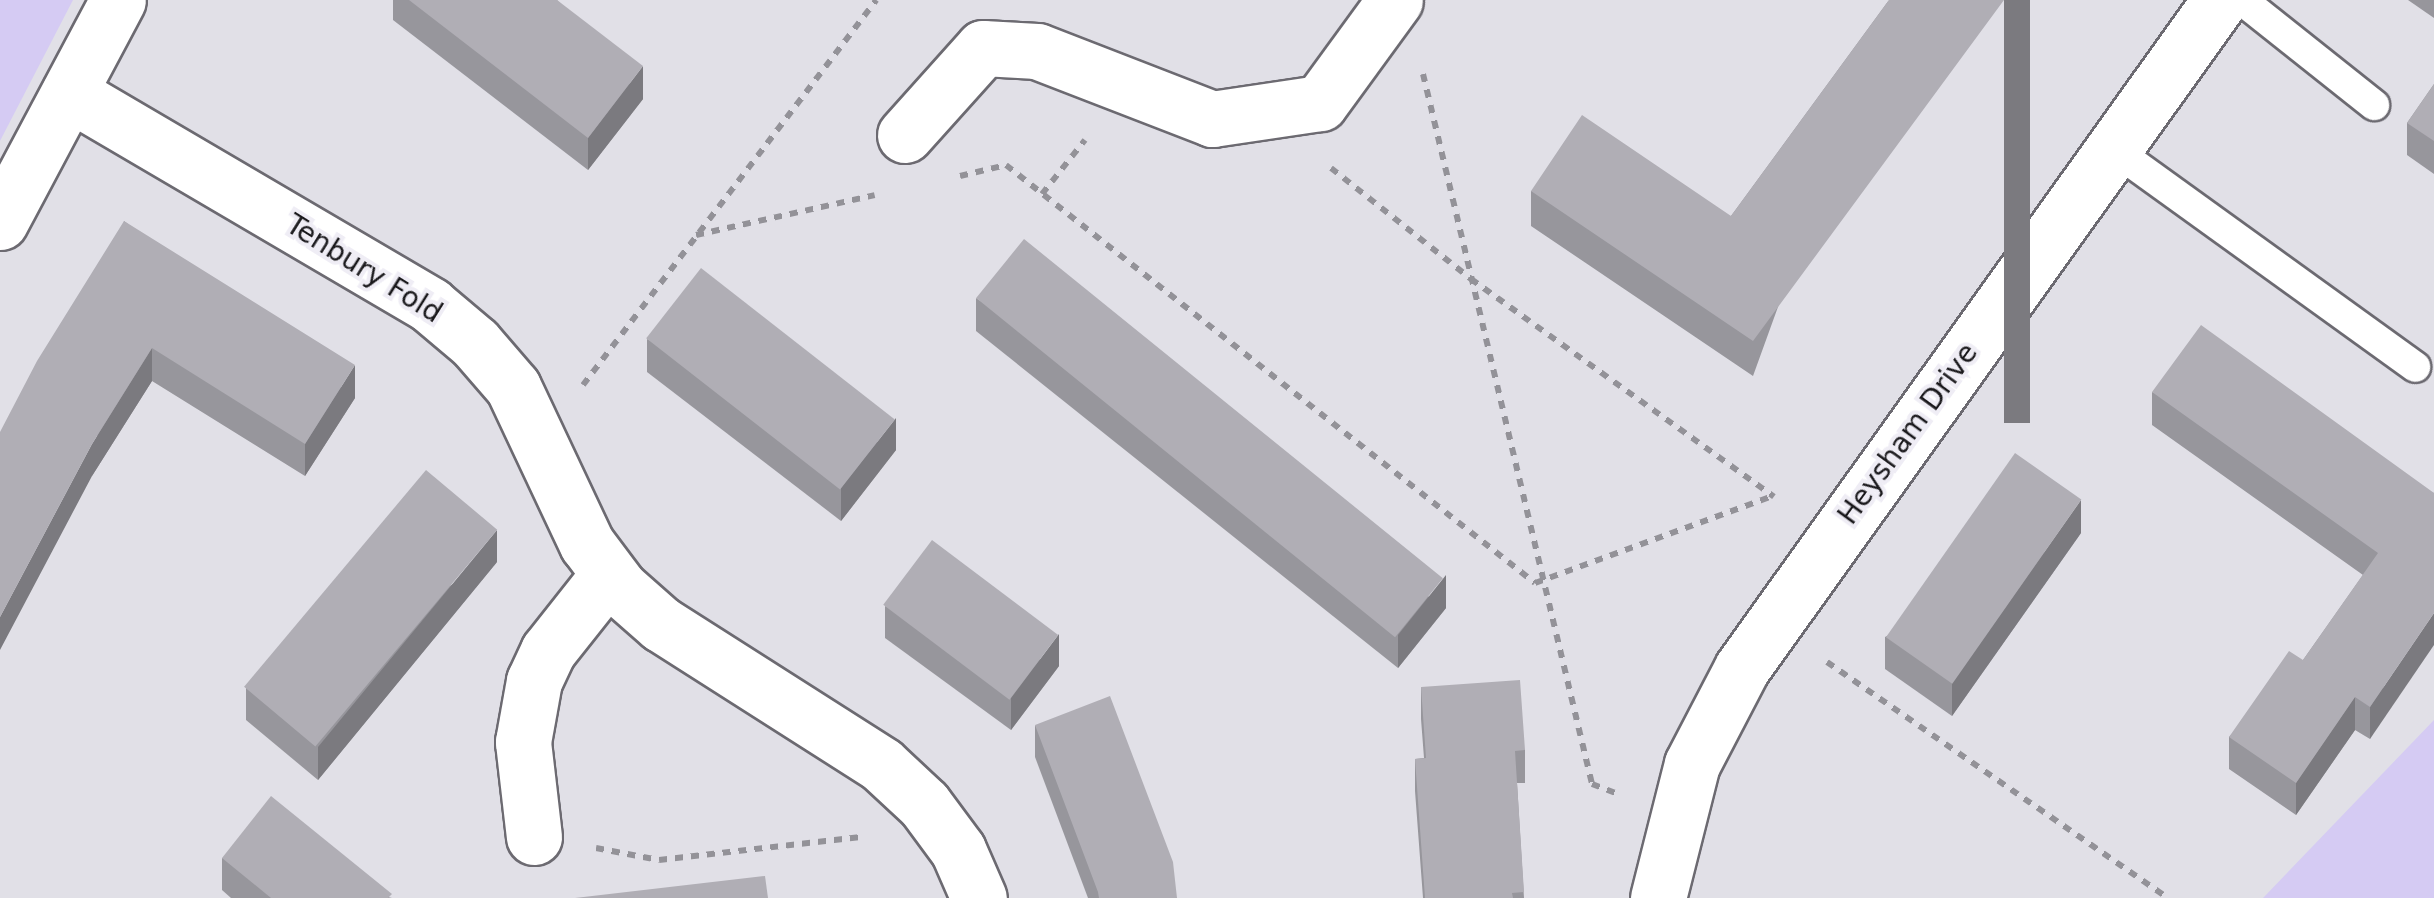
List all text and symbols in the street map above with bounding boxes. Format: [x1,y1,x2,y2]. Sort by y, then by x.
street label: Tenbury Fold [280,208,448,330]
street label: Heysham Drive [1831,337,1985,531]

